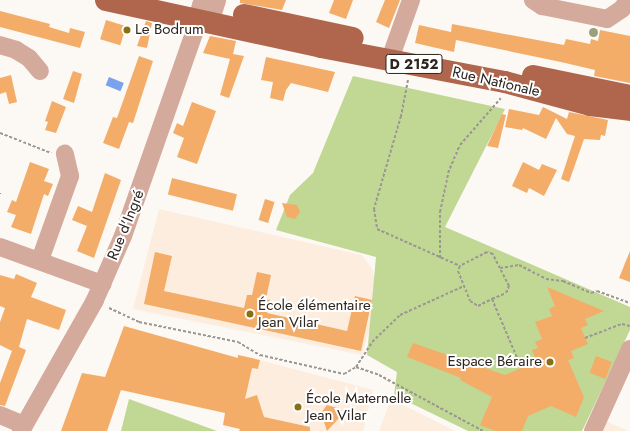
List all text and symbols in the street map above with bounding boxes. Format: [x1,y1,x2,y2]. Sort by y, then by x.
place label: Le Bodrum [135,21,204,39]
marker: Le Bodrum [122,25,132,35]
road number: D 2152 [385,52,443,76]
street label: Rue Nationale [450,63,542,101]
street label: Rue d'Ingré [104,187,148,263]
place label: École élémentaire Jean Vilar [258,296,371,331]
marker: École élémentaire Jean Vilar [245,309,255,319]
place label: Espace Béraire [448,353,542,371]
marker: Espace Béraire [545,357,555,367]
place label: École Maternelle Jean Vilar [306,389,411,424]
marker: École Maternelle Jean Vilar [293,402,303,412]

